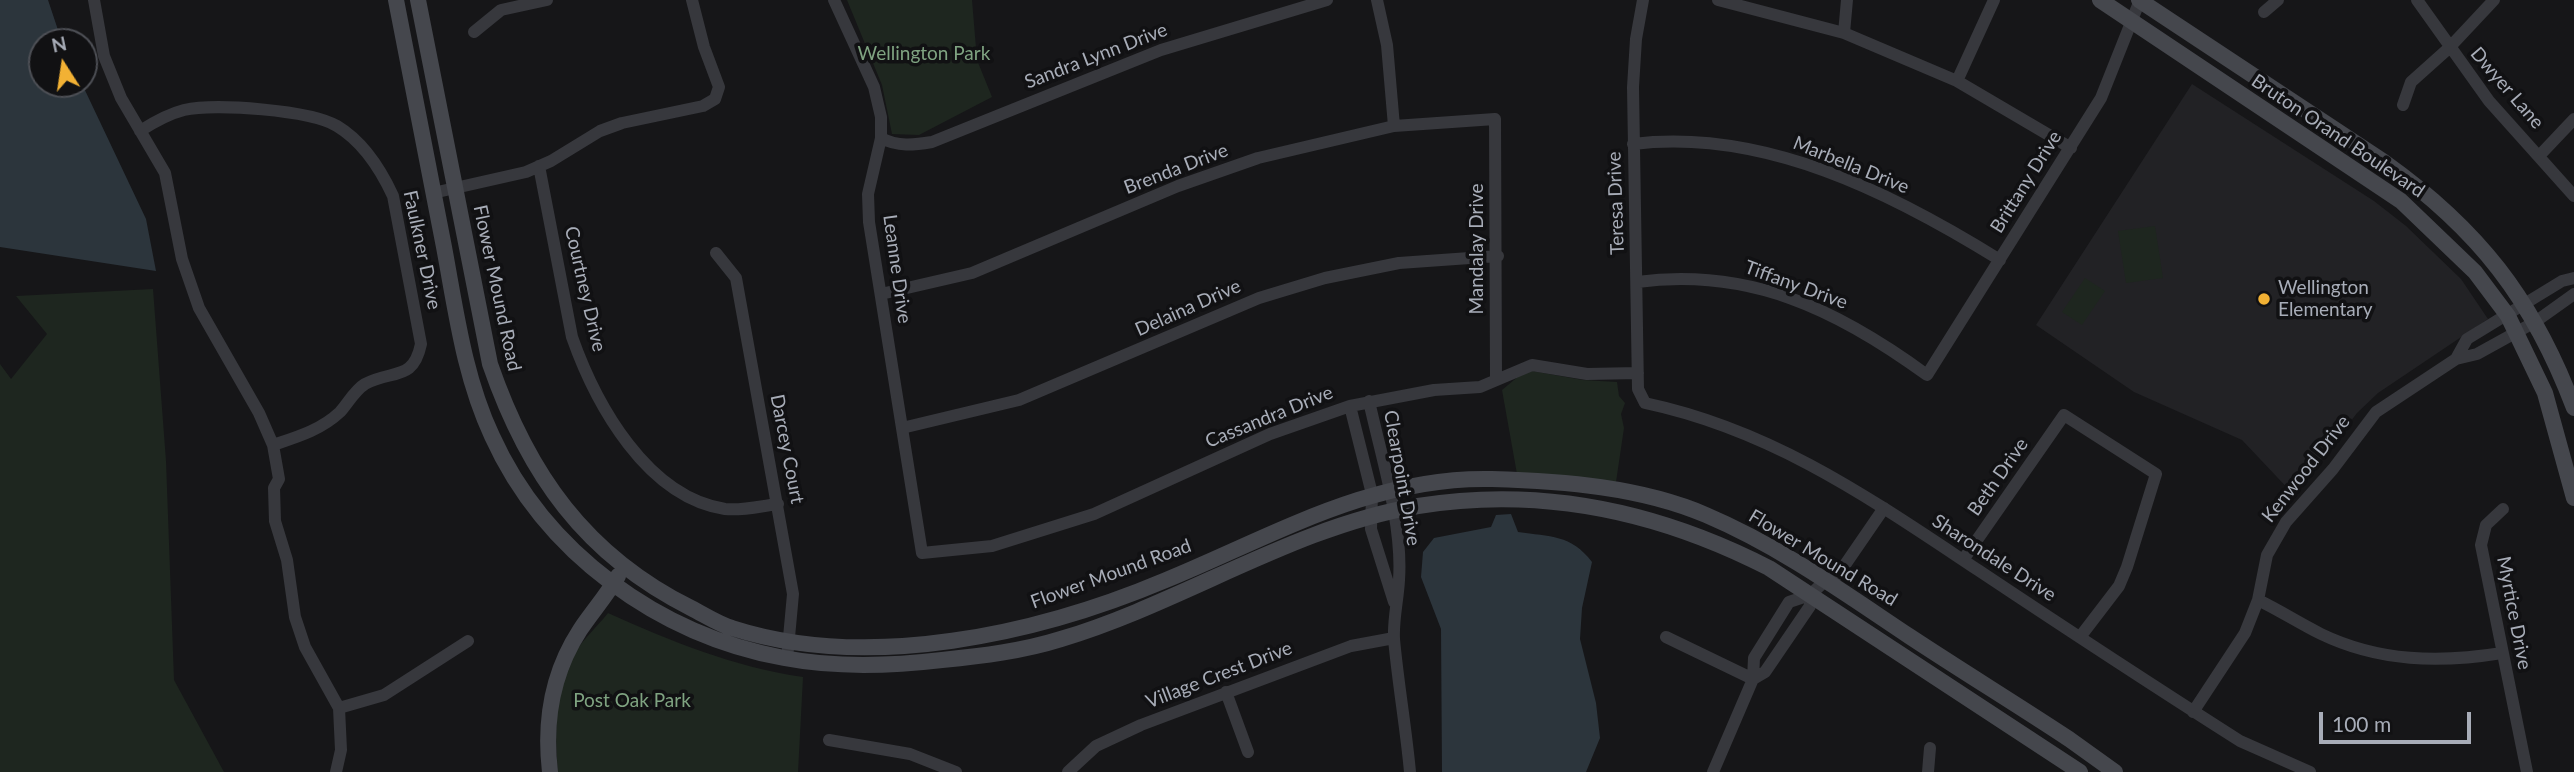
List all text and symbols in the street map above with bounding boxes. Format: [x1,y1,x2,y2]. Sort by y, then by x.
street label: Sandra Lynn Drive [1021,18,1171,94]
north arrow [28,28,98,98]
text: N [49,31,68,57]
park label: Wellington Park [858,43,990,65]
street label: Dwyer Lane [2465,43,2549,133]
street label: Bruton Orand Boulevard [2247,70,2429,202]
street label: Brittany Drive [1986,127,2066,237]
street label: Marbella Drive [1790,131,1912,199]
street label: Brenda Drive [1121,139,1231,199]
street label: Teresa Drive [1603,151,1629,255]
street label: Mandalay Drive [1466,183,1488,315]
street label: Faulkner Drive [398,188,446,312]
street label: Flower Mound Road [468,203,526,373]
street label: Leanne Drive [878,213,916,325]
street label: Courtney Drive [560,224,610,354]
street label: Tiffany Drive [1741,256,1851,314]
street label: Delaina Drive [1132,275,1244,341]
place label: Wellington Elementary [2278,277,2372,321]
marker: Wellington Elementary [2256,291,2272,307]
street label: Cassandra Drive [1202,381,1336,453]
street label: Darcey Court [765,392,809,506]
street label: Clearpoint Drive [1379,409,1425,547]
street label: Kenwood Drive [2257,411,2355,527]
street label: Beth Drive [1963,434,2033,520]
street label: Flower Mound Road [1745,505,1901,611]
street label: Sharondale Drive [1928,510,2060,606]
street label: Flower Mound Road [1028,534,1194,614]
street label: Myrtice Drive [2492,554,2536,672]
street label: Village Crest Drive [1143,637,1295,713]
park label: Post Oak Park [573,690,691,712]
scale bar [2322,698,2474,742]
text: 100 m [2332,711,2391,736]

